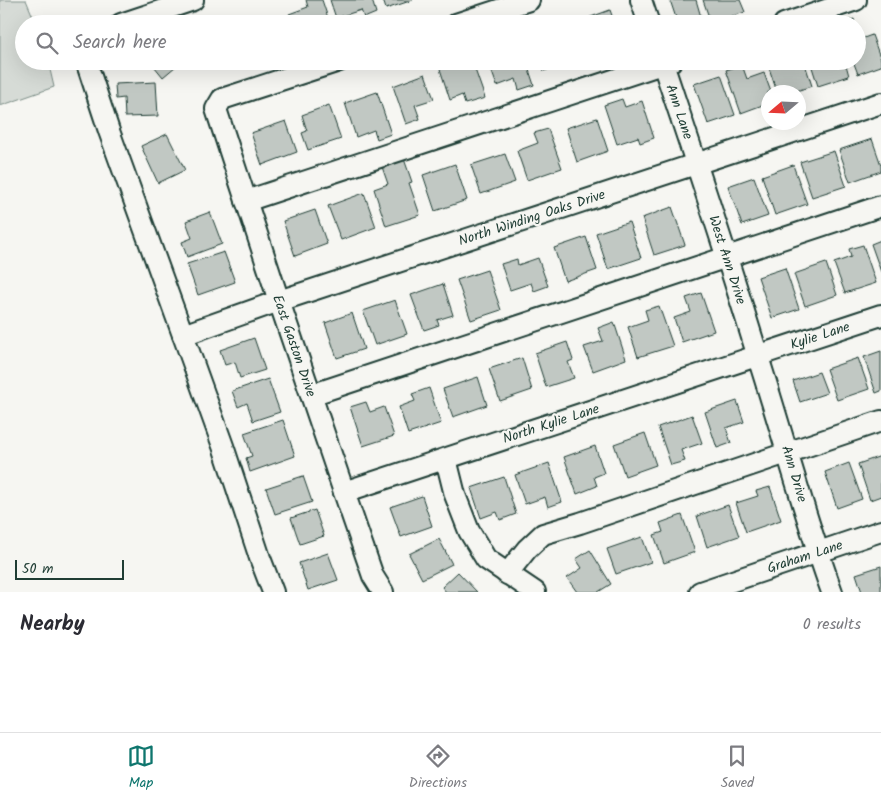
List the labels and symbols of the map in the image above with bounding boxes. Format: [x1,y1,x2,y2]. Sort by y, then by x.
street label: Ann Lane [659,81,699,143]
north arrow [761,85,806,130]
street label: North Winding Oaks Drive [456,184,609,252]
street label: West Ann Drive [702,213,752,308]
street label: East Gaston Drive [266,292,322,401]
street label: Kylie Lane [787,316,853,356]
street label: North Kylie Lane [500,398,603,450]
street label: Ann Drive [775,443,813,506]
street label: Graham Lane [764,534,846,580]
scale bar [15,557,124,580]

